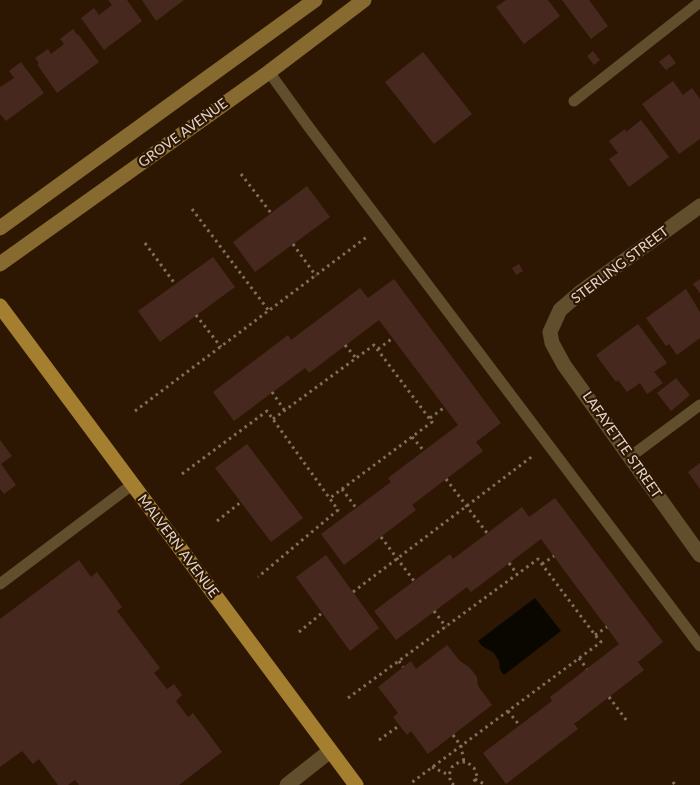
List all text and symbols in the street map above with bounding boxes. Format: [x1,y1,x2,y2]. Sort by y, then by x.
street label: GROVE AVENUE [135,95,231,171]
street label: STERLING STREET [568,223,672,307]
street label: LAFAYETTE STREET [579,388,665,502]
street label: MALVERN AVENUE [134,491,222,601]

